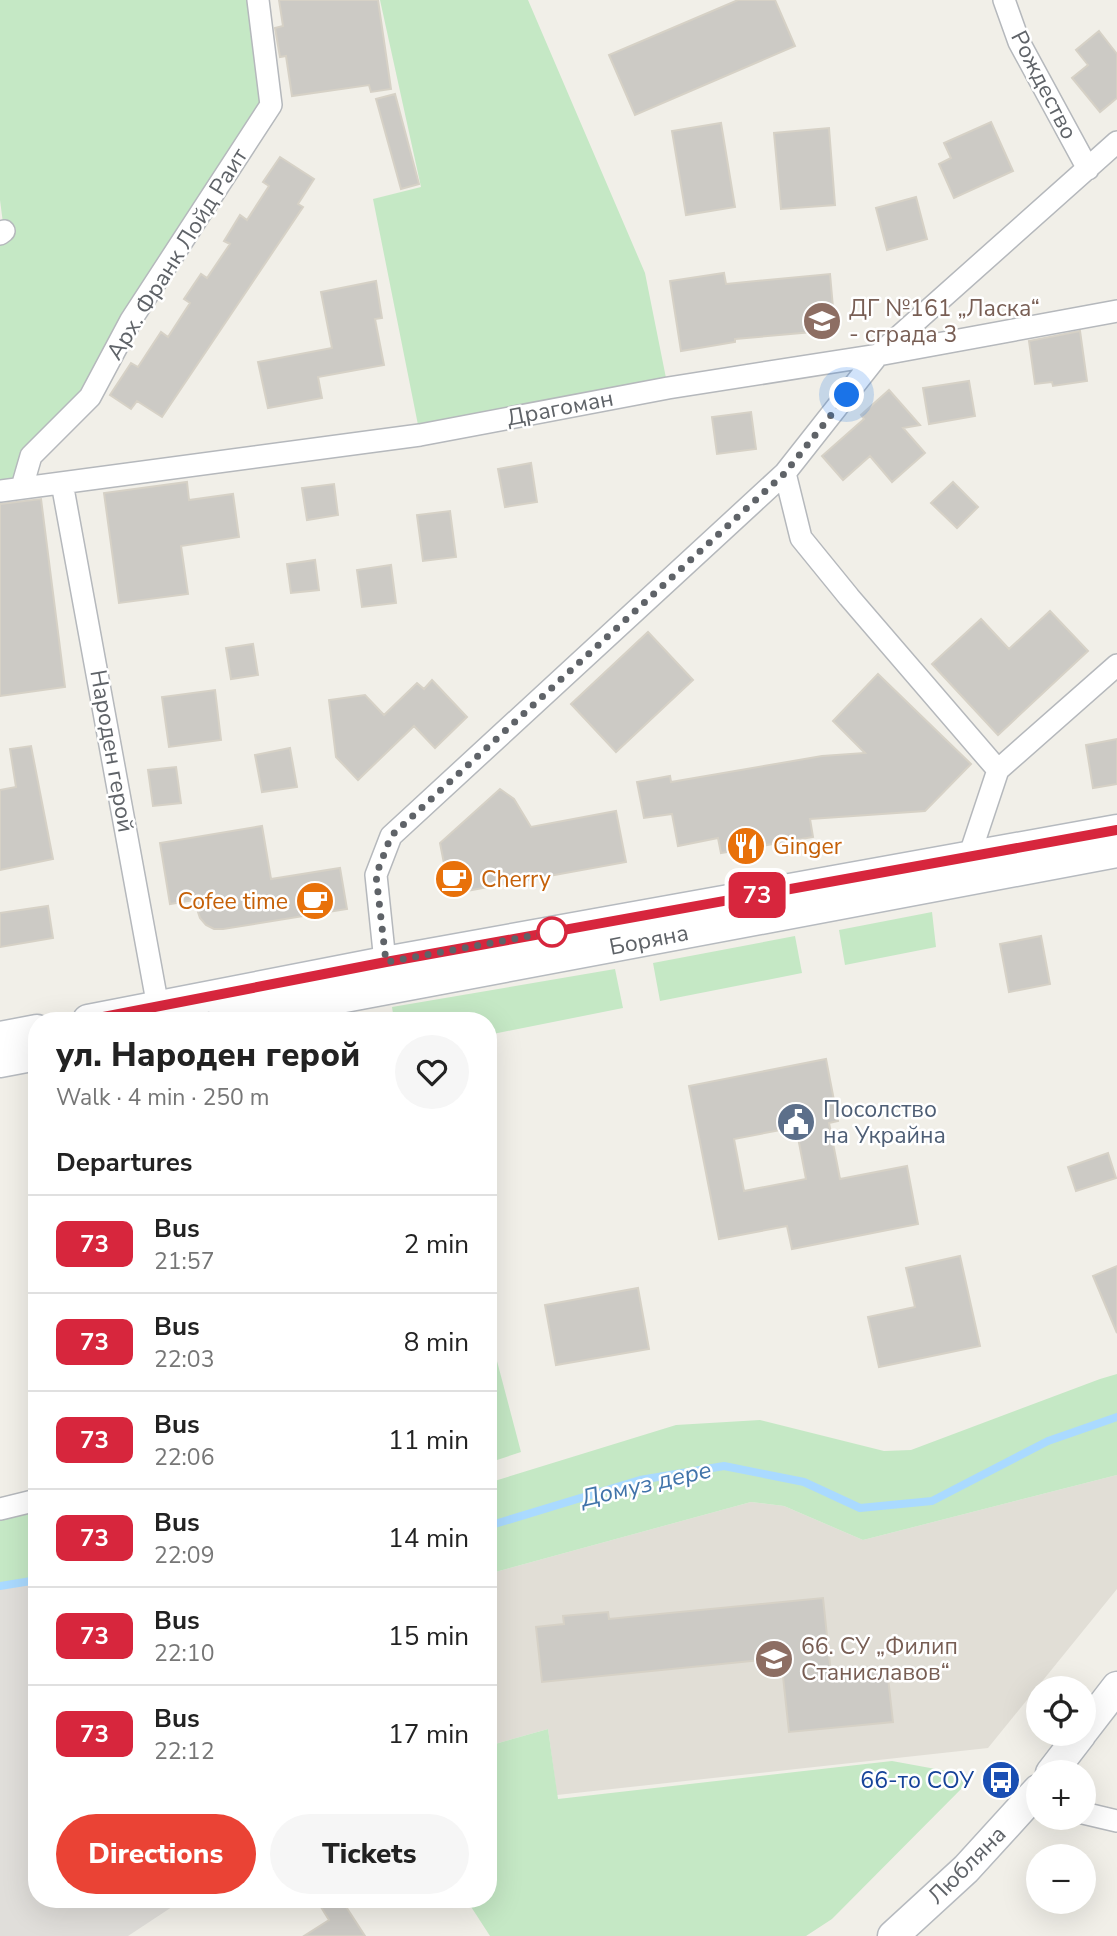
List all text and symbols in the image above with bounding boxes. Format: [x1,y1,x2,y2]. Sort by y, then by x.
street label: Рождество [1003,25,1085,145]
street label: Арх. Франк Лойд Раит [99,142,255,366]
place label: ДГ №161 „Ласка“ - сграда 3 [849,293,1040,350]
school or university icon: ДГ №161 „Ласка“ - сграда 3 [801,300,843,342]
your location [829,377,864,412]
street label: Драгоман [504,382,616,434]
street label: Народен герой [82,667,142,835]
restaurant icon: Ginger [725,825,767,867]
place label: Ginger [773,831,843,862]
cafe icon: Cherry [433,858,475,900]
place label: Cherry [481,864,551,895]
line badge: 73 [726,872,788,918]
text: 73 [743,879,771,911]
cafe icon: Cofee time [294,880,336,922]
place label: Cofee time [178,886,288,917]
unlabelled marker [537,917,567,947]
street label: Боряна [607,917,691,963]
text: ул. Народен герой [56,1033,360,1078]
button: heart [395,1035,469,1109]
text: Walk · 4 min · 250 m [56,1082,269,1113]
place label: Посолство на Украйна [823,1094,946,1151]
public building icon: Посолство на Украйна [775,1101,817,1143]
text: Departures [56,1145,192,1180]
text: Bus [154,1211,200,1246]
text: 2 min [404,1227,469,1262]
text: 73 [80,1228,109,1260]
text: 21:57 [154,1246,214,1277]
text: Bus [154,1309,200,1344]
text: 8 min [404,1325,469,1360]
text: 73 [80,1326,109,1358]
text: 22:03 [154,1344,214,1375]
text: Bus [154,1407,200,1442]
text: 11 min [388,1423,469,1458]
text: 73 [80,1424,109,1456]
text: 22:06 [154,1442,214,1473]
water label: Домуз дере [576,1453,714,1515]
text: Bus [154,1505,200,1540]
text: 14 min [388,1521,469,1556]
text: 73 [80,1522,109,1554]
text: 22:09 [154,1540,214,1571]
text: Bus [154,1603,200,1638]
text: 15 min [388,1619,469,1654]
text: 73 [80,1620,109,1652]
place label: 66. СУ „Филип Станиславов“ [801,1631,958,1688]
text: 22:10 [154,1638,214,1669]
school or university icon: 66. СУ „Филип Станиславов“ [753,1638,795,1680]
map controls [1026,1676,1096,1914]
button: locate [1026,1676,1096,1746]
text: Bus [154,1701,200,1736]
text: 17 min [388,1717,469,1752]
text: 73 [80,1718,109,1750]
text: 22:12 [154,1736,214,1767]
bus stop icon: 66-то СОУ [980,1759,1022,1801]
button: + [1026,1760,1096,1830]
place label: 66-то СОУ [860,1765,974,1796]
button: Directions [56,1814,256,1894]
button: Tickets [270,1814,469,1894]
street label: Любляна [921,1819,1013,1911]
button: − [1026,1844,1096,1914]

